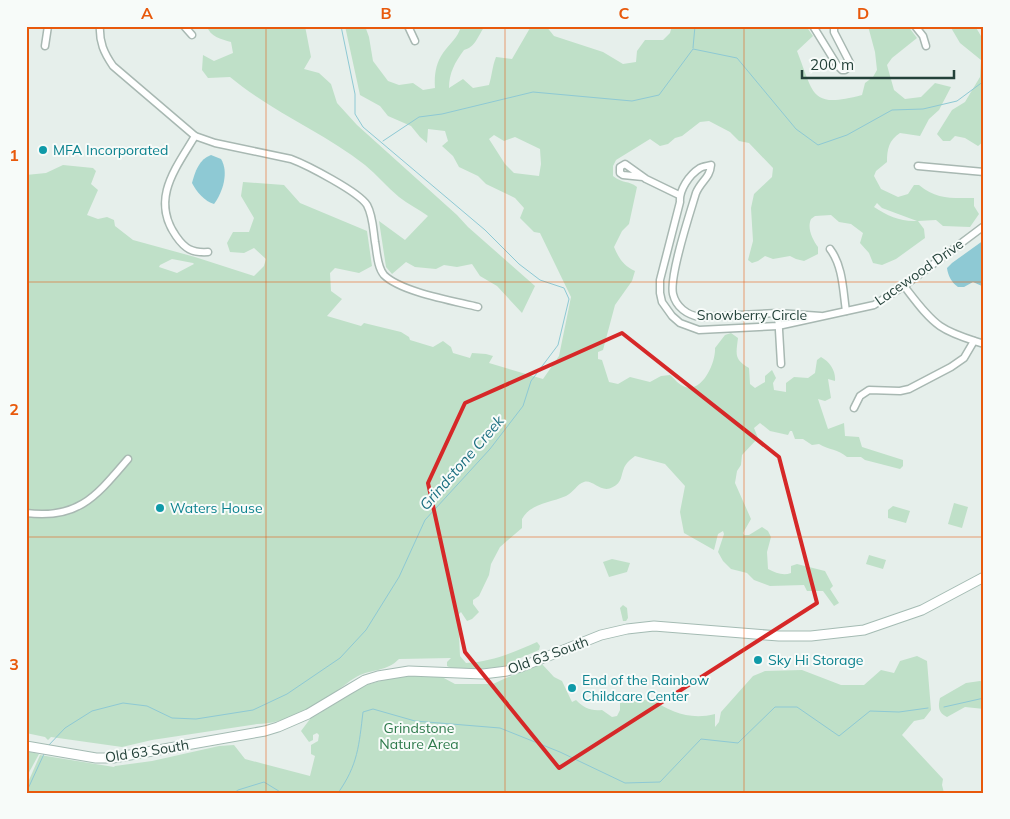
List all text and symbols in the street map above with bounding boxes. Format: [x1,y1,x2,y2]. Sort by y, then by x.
text: A [141,3,153,23]
text: B [380,3,392,23]
text: C [619,3,630,23]
text: D [857,3,869,23]
scale bar [802,48,955,80]
text: 200 m [810,55,854,74]
place label: MFA Incorporated [53,141,168,159]
marker: MFA Incorporated [37,144,49,156]
text: 1 [9,145,19,165]
street label: Lacewood Drive [871,235,967,309]
street label: Snowberry Circle [697,306,807,324]
text: 2 [9,399,19,419]
water label: Grindstone Creek [415,410,509,514]
place label: Waters House [170,499,263,517]
marker: Waters House [154,502,166,514]
street label: Old 63 South [505,632,591,678]
place label: Sky Hi Storage [768,651,864,669]
text: 3 [9,654,19,674]
marker: Sky Hi Storage [752,654,764,666]
place label: End of the Rainbow Childcare Center [582,671,709,705]
marker: End of the Rainbow Childcare Center [566,682,578,694]
park label: Grindstone Nature Area [379,719,459,753]
street label: Old 63 South [104,735,190,767]

